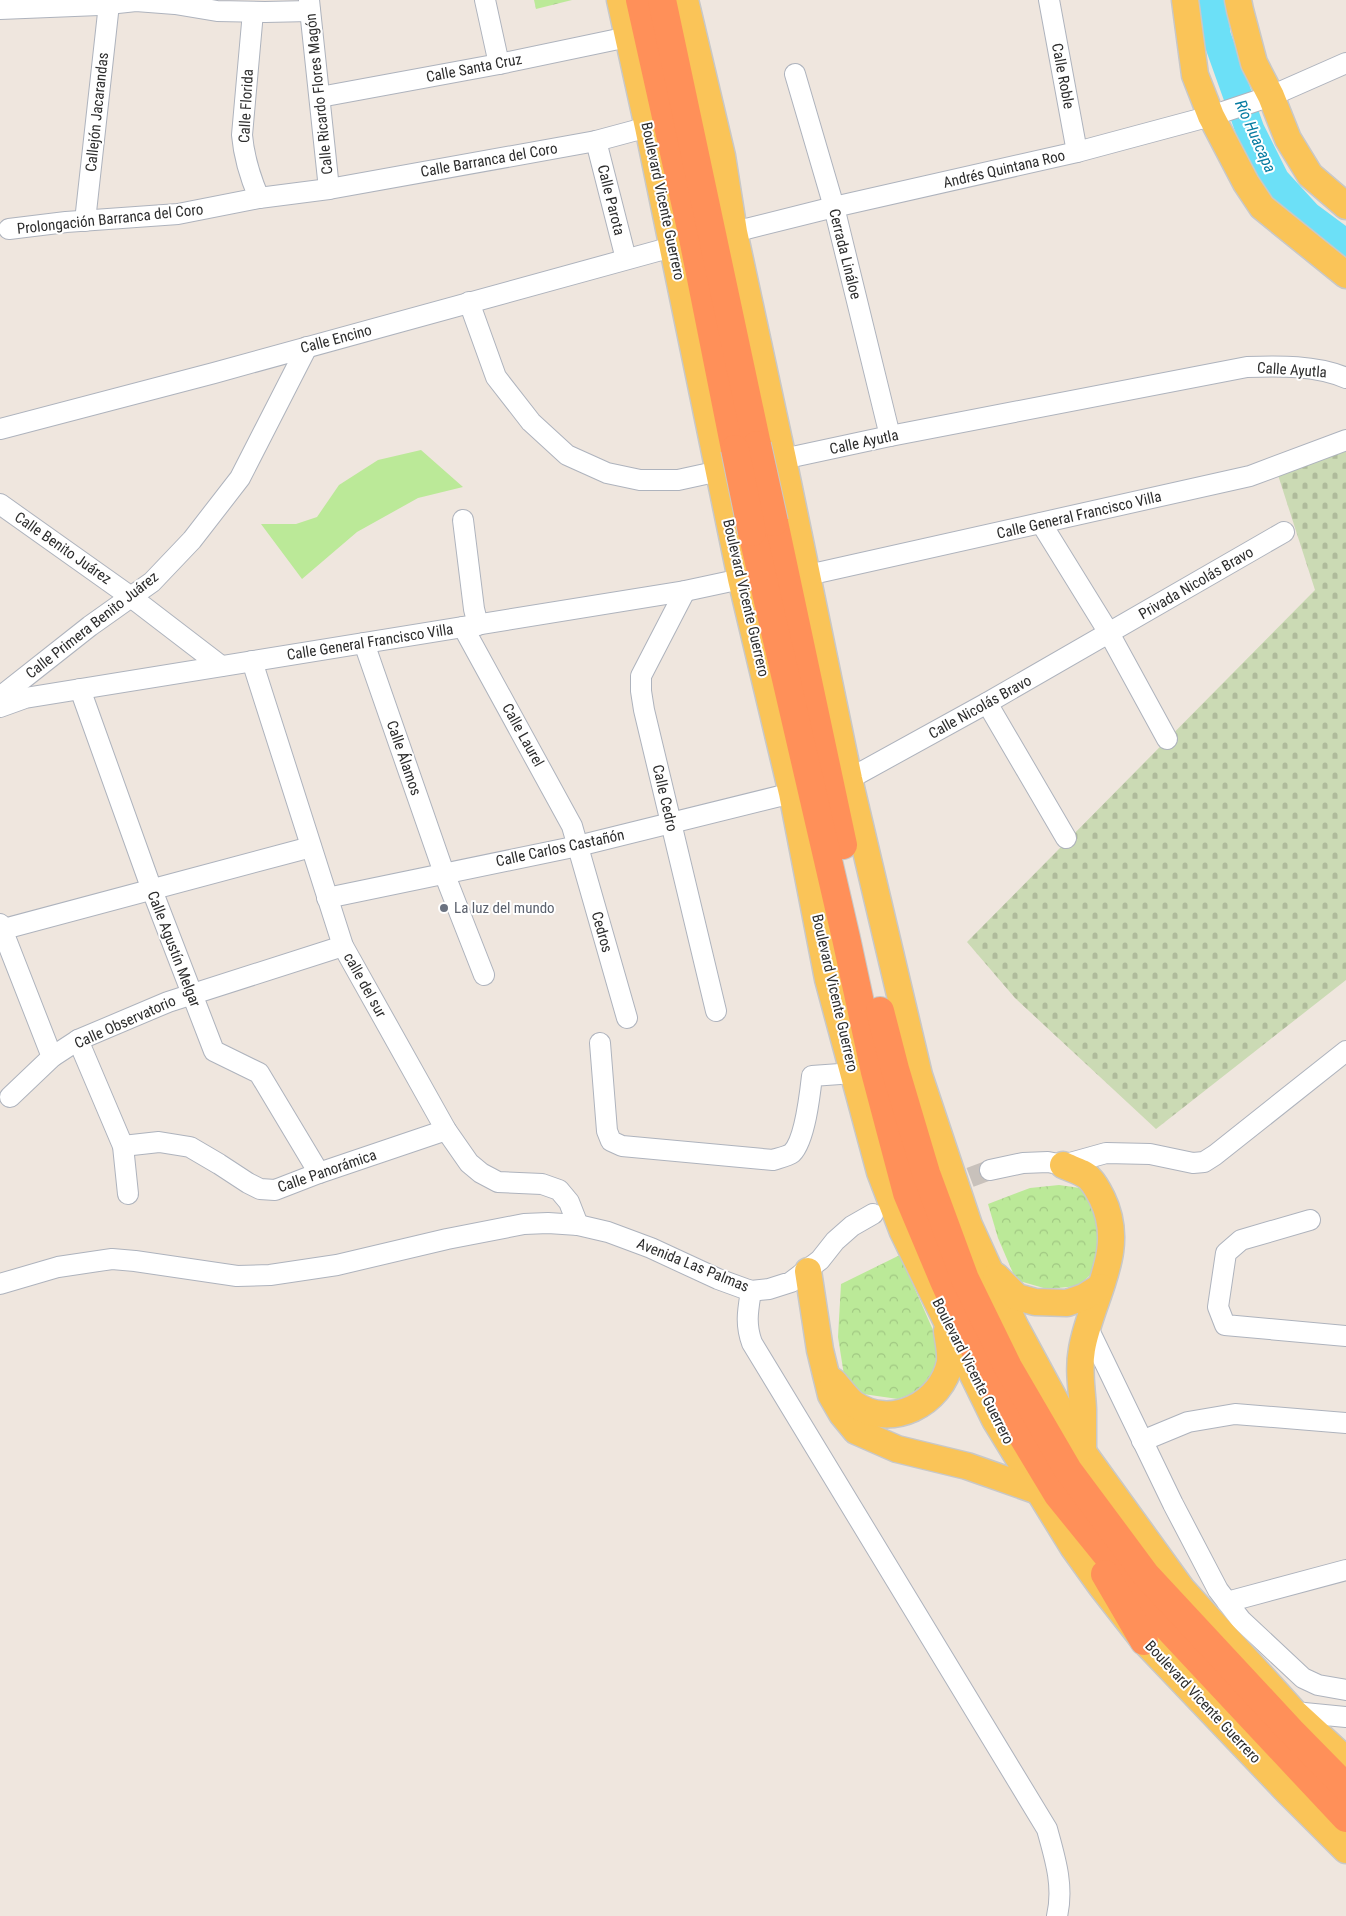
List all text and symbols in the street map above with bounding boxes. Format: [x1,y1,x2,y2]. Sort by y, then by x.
street label: Calle Ricardo Flores Magón [302,12,336,176]
street label: Calle Roble [1048,42,1078,110]
street label: Calle Santa Cruz [425,50,523,86]
street label: Callejón Jacarandas [82,51,112,173]
street label: Calle Florida [235,69,257,143]
water label: Río Huacapa [1231,97,1280,176]
street label: Boulevard Vicente Guerrero [637,120,689,282]
street label: Calle Barranca del Coro [419,139,559,181]
street label: Andrés Quintana Roo [941,146,1067,192]
street label: Calle Parota [594,163,628,237]
street label: Prolongación Barranca del Coro [16,200,204,238]
street label: Cerrada Lináloe [825,207,865,301]
street label: Calle Encino [298,321,374,357]
street label: Calle Ayutla [1257,359,1327,381]
street label: Calle Ayutla [828,426,900,458]
street label: Calle General Francisco Villa [995,487,1163,543]
street label: Calle Benito Juárez [11,508,115,588]
street label: Boulevard Vicente Guerrero [719,517,773,679]
street label: Privada Nicolás Bravo [1135,543,1257,623]
street label: Calle Primera Benito Juárez [22,568,162,682]
street label: Calle General Francisco Villa [285,620,455,664]
street label: Calle Nicolás Bravo [926,671,1034,743]
street label: Calle Laurel [498,700,548,770]
street label: Calle Álamos [383,718,425,798]
street label: Calle Cedro [649,763,681,833]
street label: Calle Carlos Castañón [494,826,626,870]
street label: Calle Agustín Melgar [144,888,205,1010]
place label: La luz del mundo [454,899,555,917]
marker: La luz del mundo [438,902,450,914]
street label: Cedros [588,909,616,955]
street label: Boulevard Vicente Guerrero [808,912,862,1074]
street label: calle del sur [340,949,390,1021]
street label: Calle Observatorio [72,992,178,1052]
street label: Calle Panorámica [275,1146,379,1196]
street label: Avenida Las Palmas [634,1234,752,1296]
street label: Boulevard Vicente Guerrero [928,1295,1018,1447]
street label: Boulevard Vicente Guerrero [1141,1637,1265,1767]

